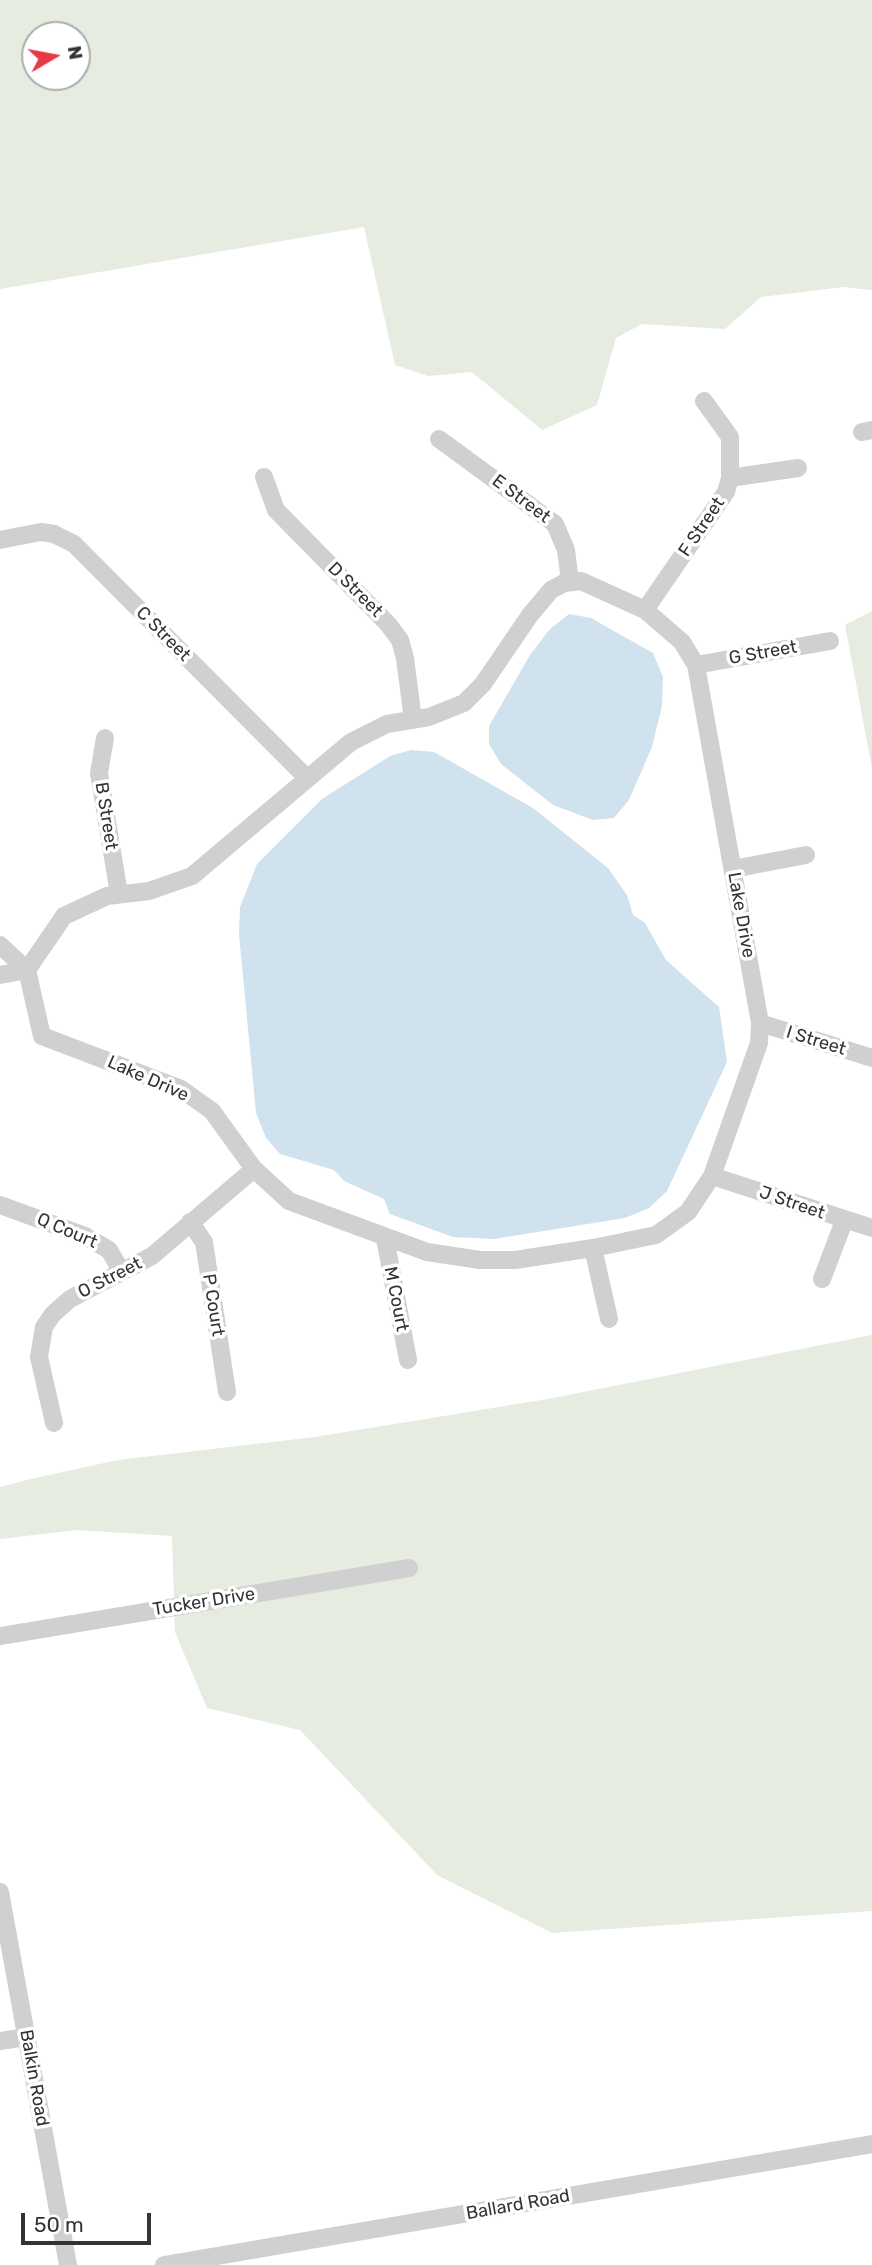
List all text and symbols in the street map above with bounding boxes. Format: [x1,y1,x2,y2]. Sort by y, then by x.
north arrow [21,21,91,91]
text: N [63,44,88,61]
street label: E Street [488,470,554,528]
street label: F Street [674,493,730,561]
street label: D Street [323,558,387,622]
street label: C Street [131,602,195,666]
street label: G Street [727,636,799,670]
street label: B Street [90,780,122,852]
street label: Lake Drive [723,870,759,960]
street label: I Street [784,1022,848,1060]
street label: Lake Drive [104,1051,192,1107]
street label: J Street [756,1182,828,1224]
street label: Q Court [33,1209,101,1253]
street label: O Street [75,1253,145,1303]
street label: M Court [379,1265,413,1333]
street label: P Court [197,1272,229,1338]
street label: Tucker Drive [151,1583,257,1621]
street label: Balkin Road [15,2028,53,2128]
street label: Ballard Road [464,2185,572,2225]
scale bar [24,2198,154,2242]
text: 50 m [34,2212,84,2237]

